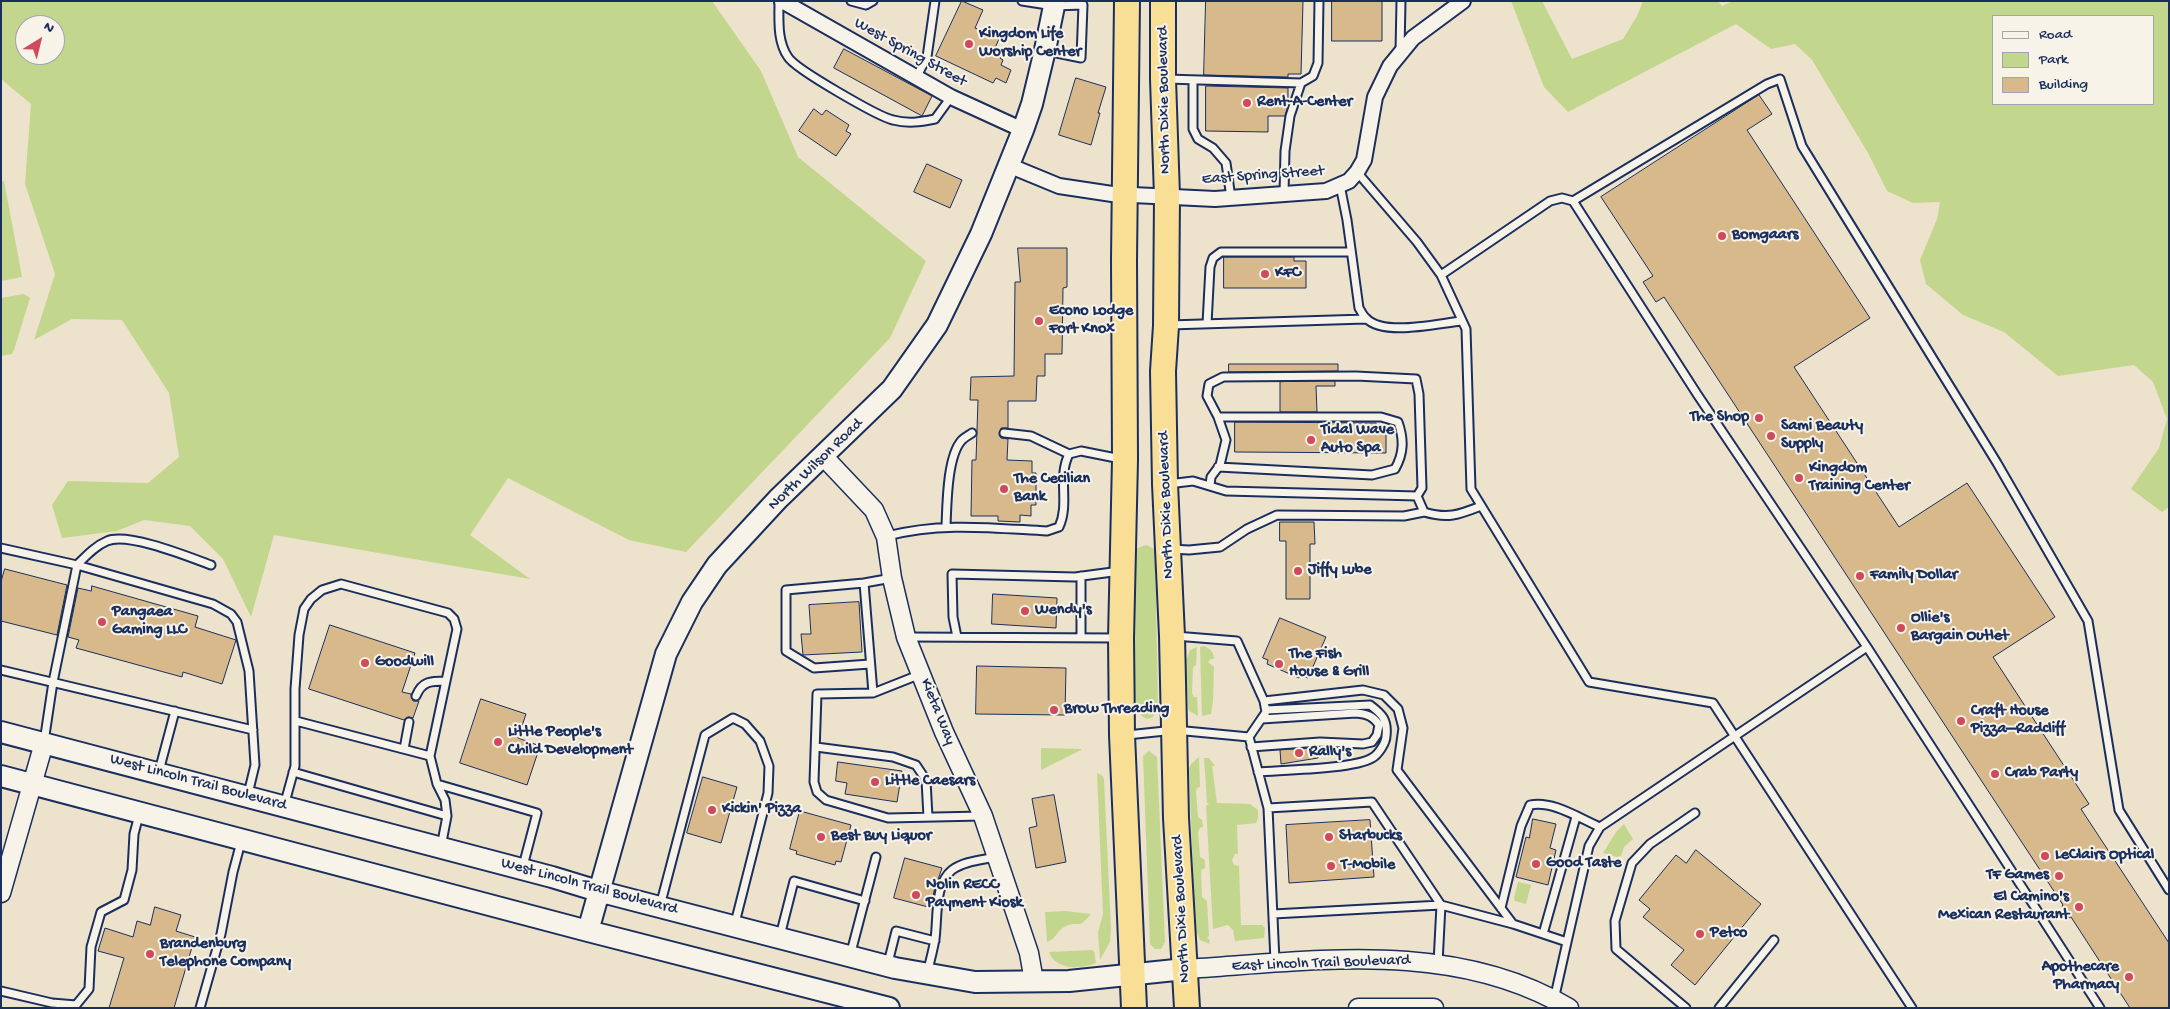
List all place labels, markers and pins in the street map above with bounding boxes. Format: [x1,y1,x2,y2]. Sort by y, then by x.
place label: Kingdom Life Worship Center [979,25,1081,63]
marker: Kingdom Life Worship Center [963,38,975,50]
place label: Rent-A-Center [1257,93,1352,113]
marker: Rent-A-Center [1241,97,1253,109]
place label: Bomgaars [1732,226,1798,246]
marker: Bomgaars [1716,230,1728,242]
place label: KFC [1275,264,1301,284]
marker: KFC [1259,268,1271,280]
place label: Econo Lodge Fort Knox [1049,302,1133,340]
marker: Econo Lodge Fort Knox [1033,315,1045,327]
place label: The Shop [1690,408,1749,428]
marker: The Shop [1753,412,1765,424]
place label: Sami Beauty Supply [1781,417,1863,455]
place label: Tidal Wave Auto Spa [1321,421,1394,459]
marker: Sami Beauty Supply [1765,430,1777,442]
marker: Tidal Wave Auto Spa [1305,434,1317,446]
place label: Kingdom Training Center [1809,459,1910,497]
place label: The Cecilian Bank [1014,470,1090,508]
marker: Kingdom Training Center [1793,472,1805,484]
marker: The Cecilian Bank [998,483,1010,495]
place label: Jiffy Lube [1308,561,1371,581]
marker: Jiffy Lube [1292,565,1304,577]
place label: Family Dollar [1870,566,1957,586]
marker: Family Dollar [1854,570,1866,582]
place label: Wendy's [1035,601,1092,621]
place label: Pangaea Gaming LLC [112,603,187,641]
marker: Wendy's [1019,605,1031,617]
place label: Ollie's Bargain Outlet [1911,609,2009,647]
marker: Pangaea Gaming LLC [96,616,108,628]
marker: Ollie's Bargain Outlet [1895,622,1907,634]
place label: The Fish House & Grill [1289,645,1369,683]
place label: Goodwill [375,653,434,673]
marker: Goodwill [359,657,371,669]
marker: The Fish House & Grill [1273,658,1285,670]
place label: Brow Threading [1064,700,1169,720]
place label: Craft House Pizza–Radcliff [1971,702,2065,740]
marker: Brow Threading [1048,704,1060,716]
marker: Craft House Pizza–Radcliff [1955,715,1967,727]
place label: Little People's Child Development [508,723,633,761]
marker: Little People's Child Development [492,736,504,748]
place label: Rally's [1309,743,1351,763]
marker: Rally's [1293,747,1305,759]
place label: Crab Party [2005,764,2078,784]
marker: Crab Party [1989,768,2001,780]
place label: Little Caesars [885,772,975,792]
marker: Little Caesars [869,776,881,788]
place label: Kickin' Pizza [722,800,801,820]
marker: Kickin' Pizza [706,804,718,816]
place label: Best Buy Liquor [831,827,931,847]
place label: Starbucks [1339,827,1402,847]
marker: Best Buy Liquor [815,831,827,843]
marker: Starbucks [1323,831,1335,843]
place label: LeClairs Optical [2055,846,2154,866]
marker: LeClairs Optical [2039,850,2051,862]
place label: Good Taste [1546,854,1622,874]
place label: T-Mobile [1341,856,1395,876]
marker: Good Taste [1530,858,1542,870]
marker: T-Mobile [1325,860,1337,872]
place label: TF Games [1986,866,2049,886]
marker: TF Games [2053,870,2065,882]
place label: Nolin RECC Payment Kiosk [926,876,1023,914]
place label: El Camino's Mexican Restaurant [1938,888,2069,926]
marker: Nolin RECC Payment Kiosk [910,889,922,901]
marker: El Camino's Mexican Restaurant [2073,901,2085,913]
place label: Petco [1710,924,1747,944]
marker: Petco [1694,928,1706,940]
place label: Brandenburg Telephone Company [160,935,291,973]
marker: Brandenburg Telephone Company [144,948,156,960]
place label: Apothecare Pharmacy [2042,958,2119,996]
marker: Apothecare Pharmacy [2123,971,2135,983]

